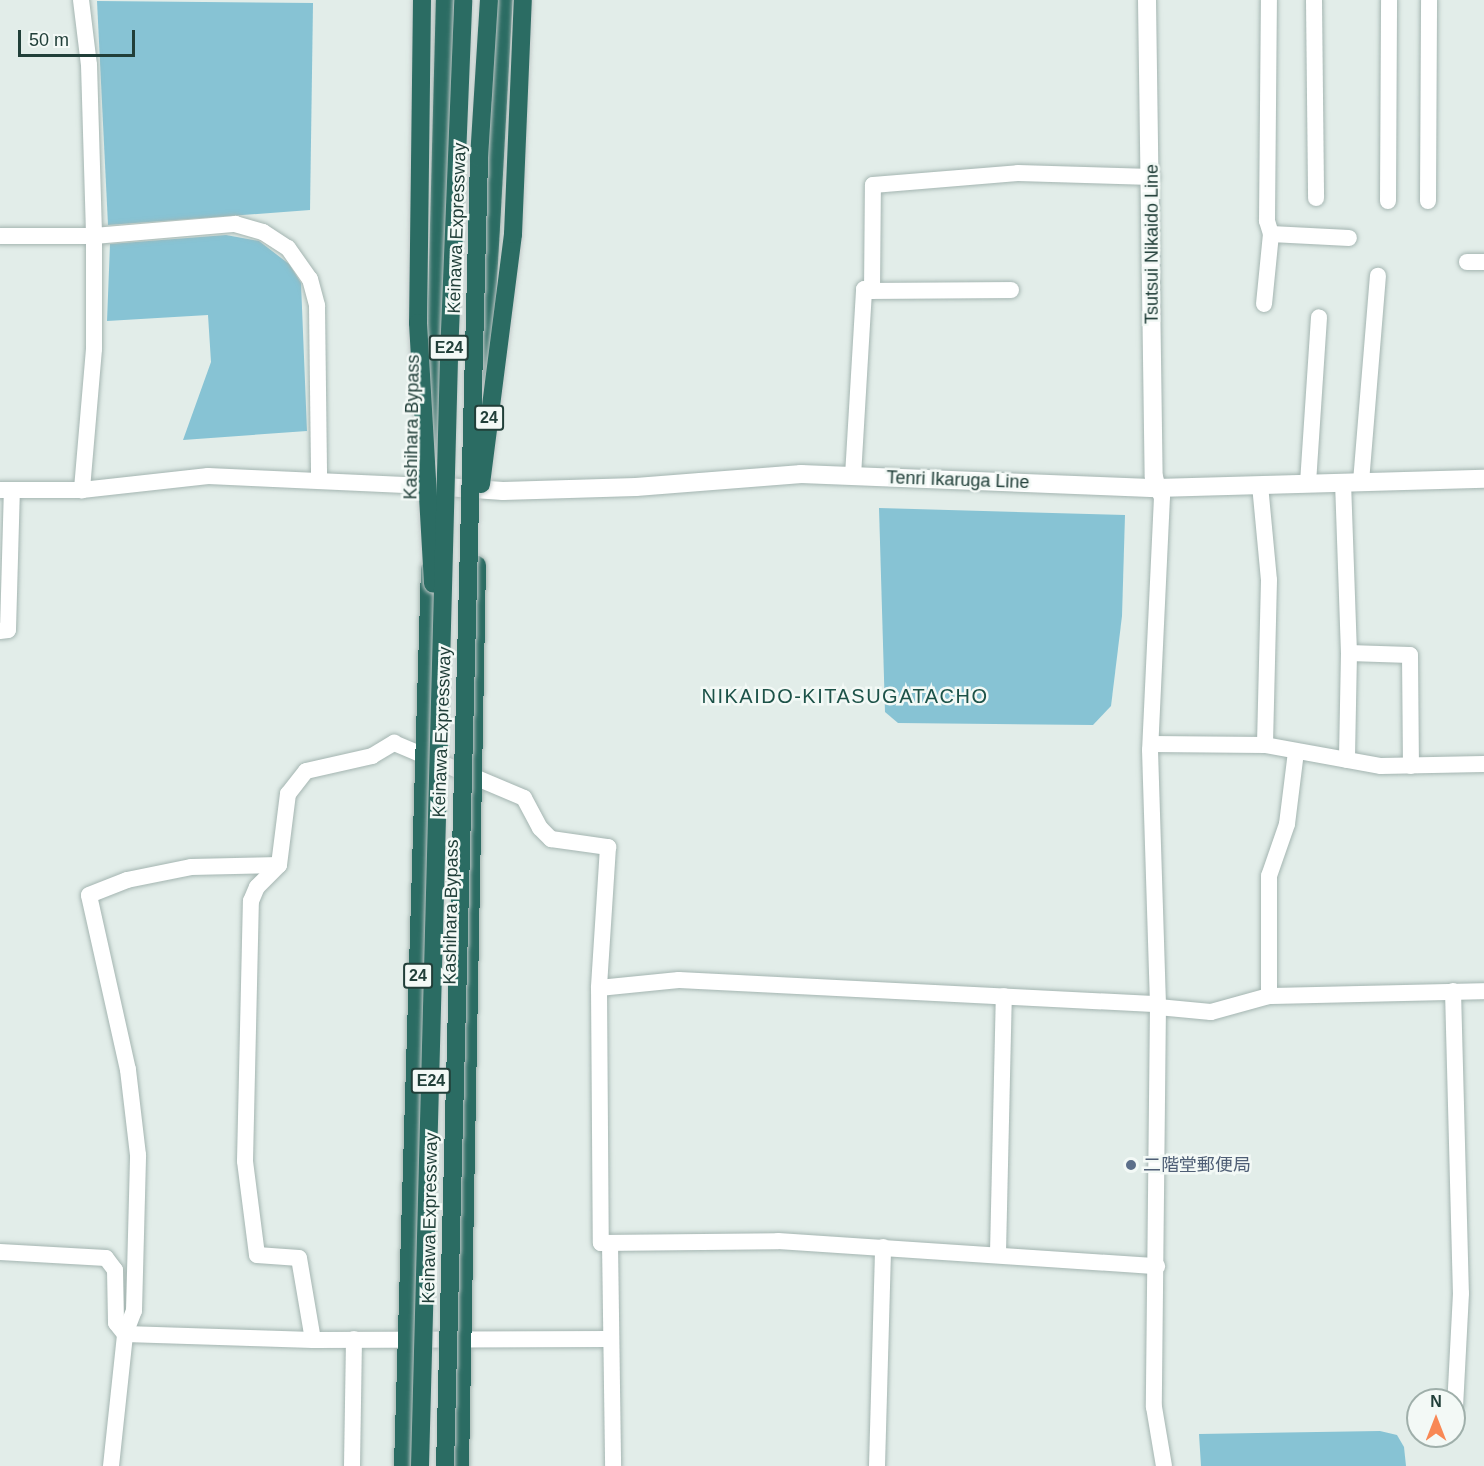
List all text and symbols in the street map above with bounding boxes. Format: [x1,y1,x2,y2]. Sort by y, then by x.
scale bar [21,18,138,56]
text: 50 m [29,30,69,50]
street label: Keinawa Expressway [443,142,471,314]
street label: Tsutsui Nikaido Line [1141,164,1163,324]
road number: E24 [428,335,470,361]
street label: Kashihara Bypass [400,354,424,500]
road number: 24 [474,405,504,431]
street label: Tenri Ikaruga Line [886,467,1030,493]
street label: Keinawa Expressway [428,646,456,818]
district label: NIKAIDO-KITASUGATACHO [701,684,989,708]
street label: Kashihara Bypass [439,839,463,985]
road number: 24 [403,963,433,989]
road number: E24 [410,1068,452,1094]
street label: Keinawa Expressway [418,1132,442,1304]
place label: 二階堂郵便局 [1143,1154,1251,1176]
marker: 二階堂郵便局 [1124,1158,1138,1172]
north arrow [1406,1388,1466,1448]
text: N [1430,1393,1442,1410]

